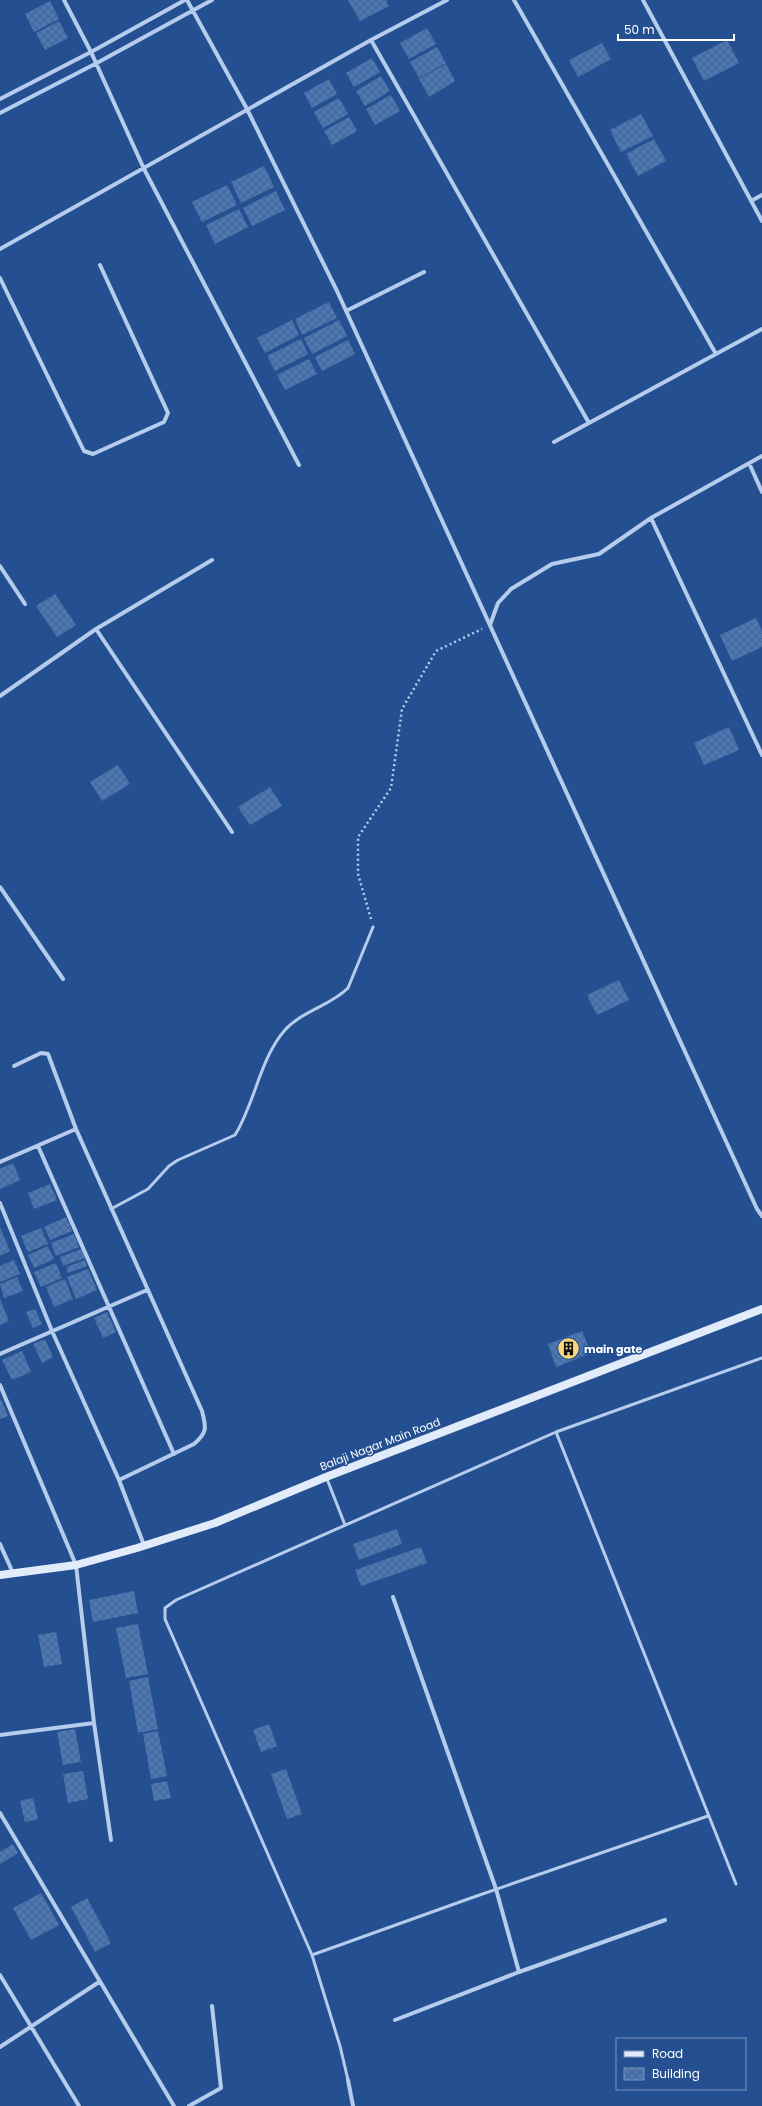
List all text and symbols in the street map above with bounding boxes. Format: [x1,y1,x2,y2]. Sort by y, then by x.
scale bar [618,16,734,42]
text: 50 m [624,21,655,38]
building icon: main gate [556,1336,582,1362]
place label: main gate [584,1341,643,1357]
street label: Balaji Nagar Main Road [317,1414,443,1474]
legend [616,2038,746,2090]
text: Road [652,2045,683,2062]
text: Building [652,2065,700,2082]

